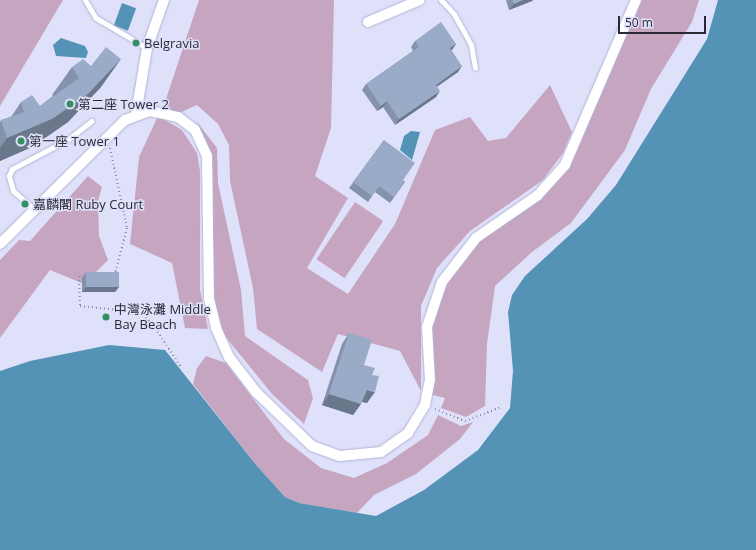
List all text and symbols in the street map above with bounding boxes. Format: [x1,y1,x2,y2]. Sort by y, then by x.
scale bar [620,8,708,34]
text: 50 m [625,14,653,31]
place label: Belgravia [144,35,200,51]
marker: Belgravia [131,38,141,48]
place label: 第二座 Tower 2 [78,96,169,112]
marker: 第二座 Tower 2 [65,99,75,109]
place label: 第一座 Tower 1 [29,133,120,149]
marker: 第一座 Tower 1 [16,136,26,146]
place label: 嘉麟閣 Ruby Court [33,196,143,212]
marker: 嘉麟閣 Ruby Court [20,199,30,209]
place label: 中灣泳灘 Middle Bay Beach [114,302,211,333]
marker: 中灣泳灘 Middle Bay Beach [101,312,111,322]

